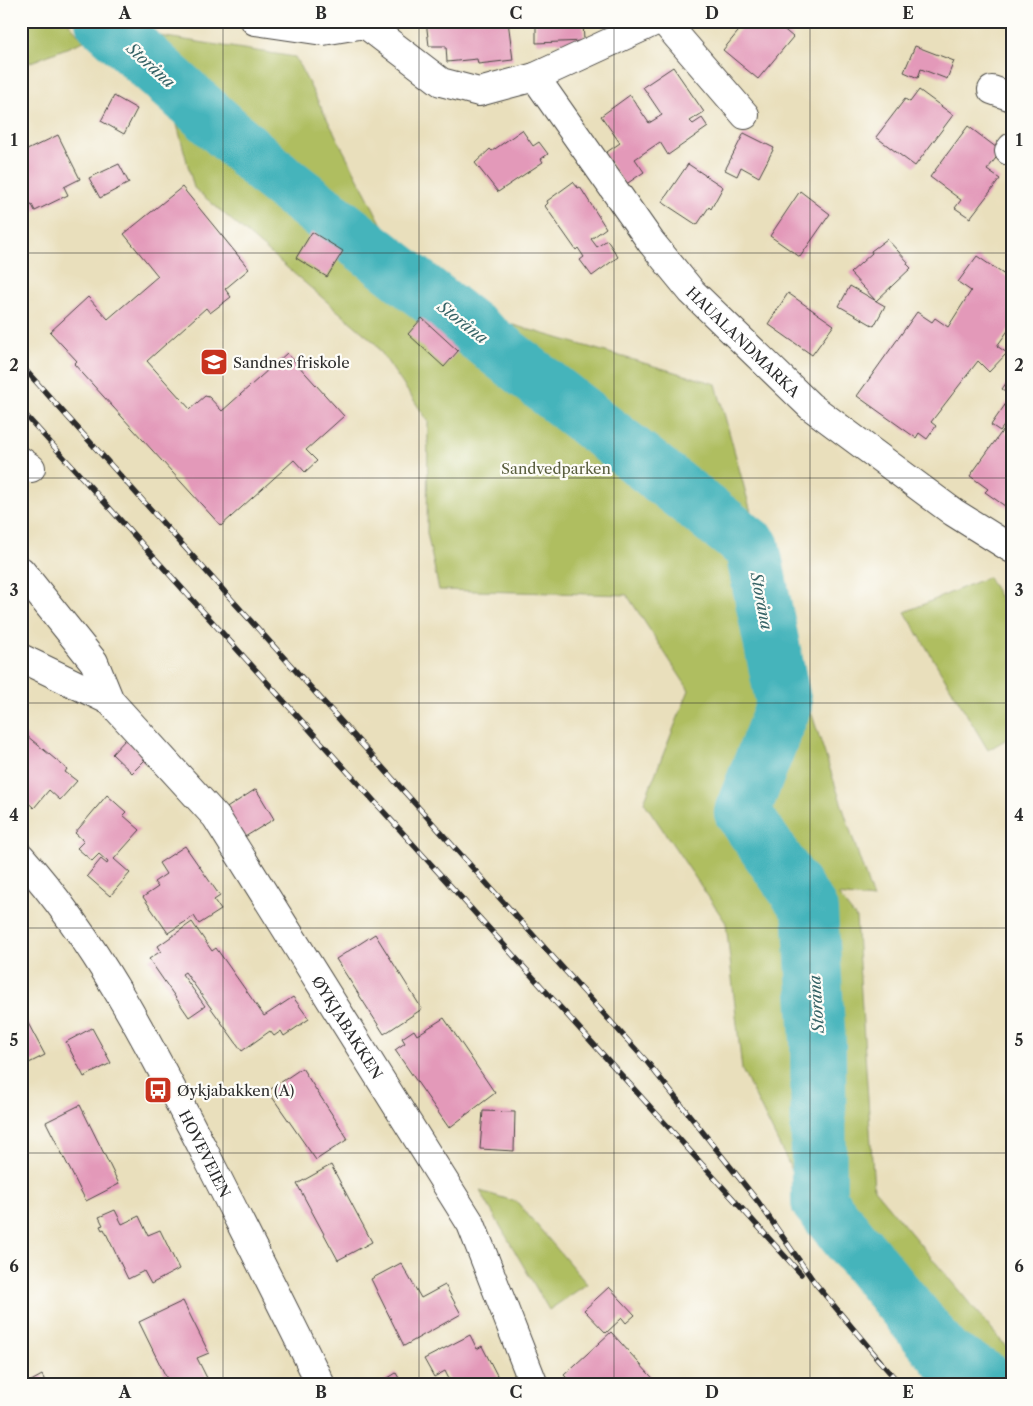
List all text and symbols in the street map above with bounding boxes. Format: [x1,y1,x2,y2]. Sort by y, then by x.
text: A [118,3,132,23]
text: B [315,3,327,23]
text: C [510,3,522,23]
text: D [705,3,719,23]
text: E [902,3,914,23]
water label: Storåna [122,37,180,92]
text: 1 [10,130,18,150]
text: 1 [1015,130,1023,150]
street label: HAUALANDMARKA [683,282,805,402]
water label: Storåna [433,296,492,348]
school or university icon: Sandnes friskole [199,347,229,377]
place label: Sandnes friskole [233,353,350,372]
text: 2 [9,355,19,375]
text: 2 [1014,355,1024,375]
park label: Sandvedparken [501,459,611,478]
water label: Storåna [746,570,777,632]
text: 3 [9,580,19,600]
text: 3 [1014,580,1024,600]
text: 4 [9,805,19,825]
text: 4 [1014,805,1024,825]
street label: ØYKJABAKKEN [308,972,387,1082]
water label: Storåna [804,974,828,1035]
text: 5 [10,1030,19,1050]
text: 5 [1015,1030,1024,1050]
bus stop icon: Øykjabakken (A) [143,1075,173,1105]
place label: Øykjabakken (A) [177,1081,294,1100]
street label: HOVEVEIEN [175,1107,235,1200]
text: 6 [9,1256,19,1276]
text: 6 [1014,1256,1024,1276]
text: A [118,1382,132,1402]
text: B [315,1382,327,1402]
text: C [510,1382,522,1402]
text: D [705,1382,719,1402]
text: E [902,1382,914,1402]

